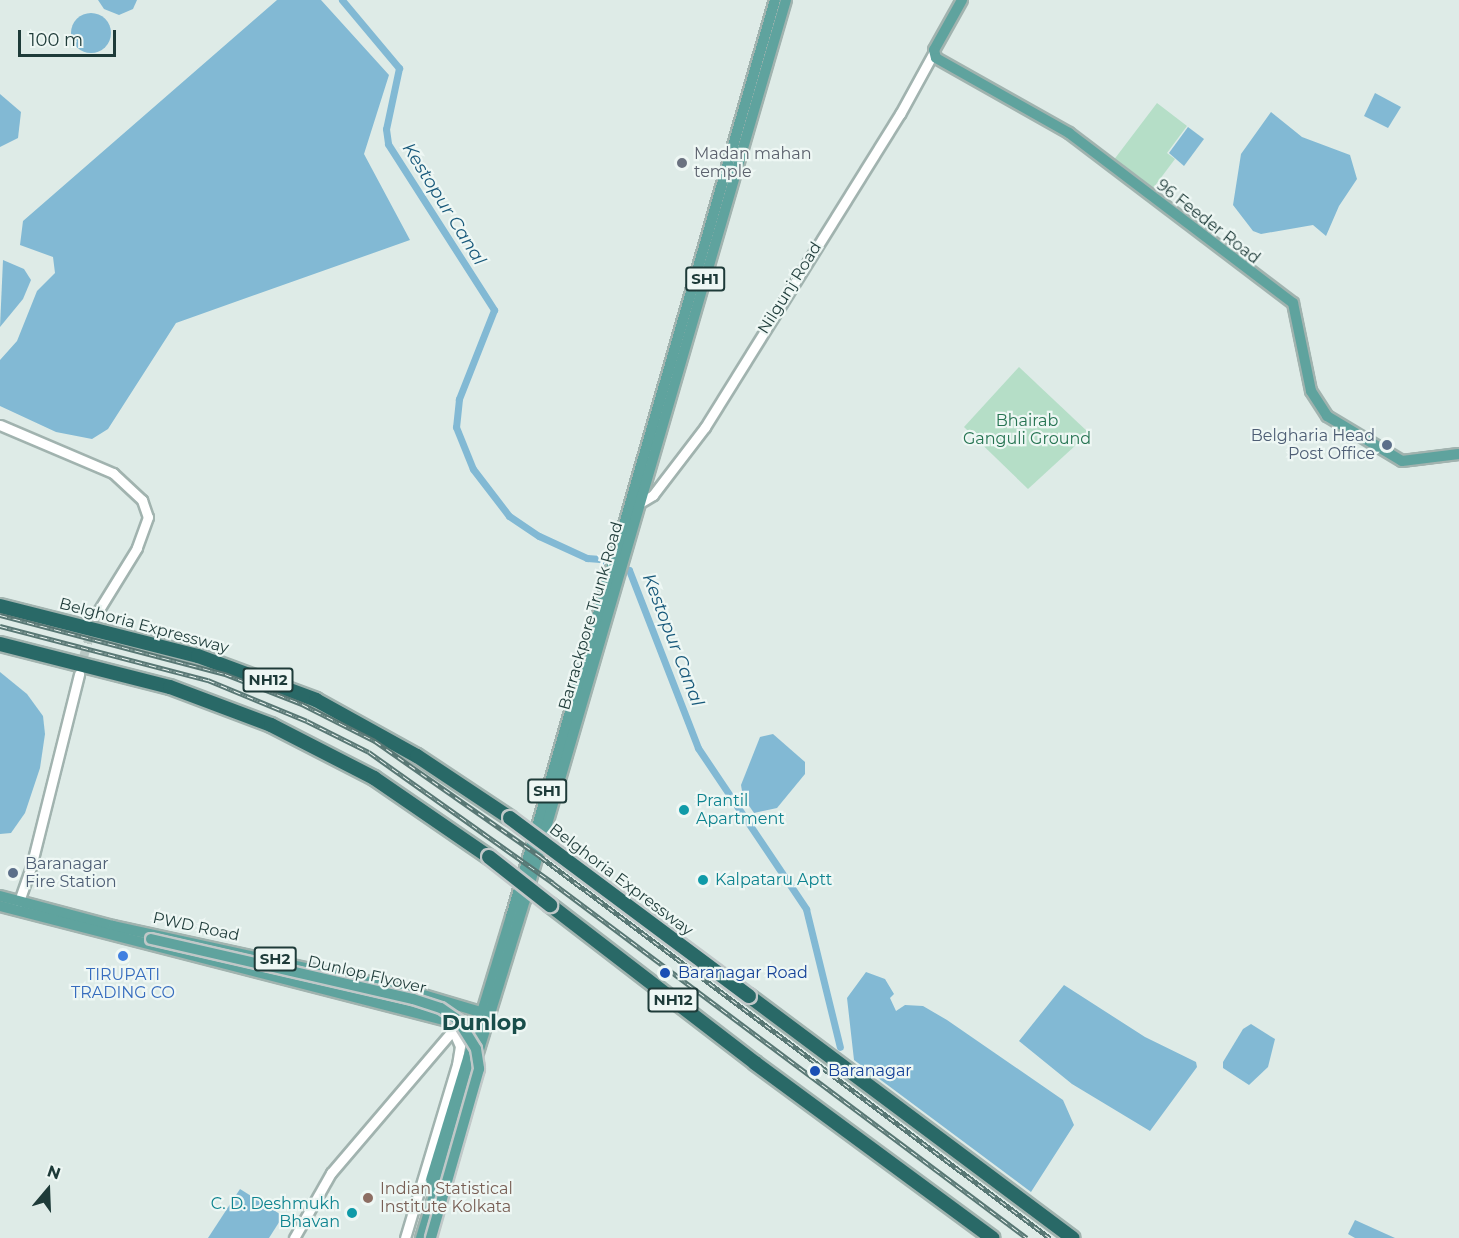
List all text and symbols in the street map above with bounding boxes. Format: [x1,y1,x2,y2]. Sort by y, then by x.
scale bar [21,18,118,56]
text: 100 m [29,29,83,51]
water label: Kestopur Canal [398,139,490,269]
place label: Madan mahan temple [694,144,812,182]
marker: Madan mahan temple [675,156,689,170]
street label: 96 Feeder Road [1153,176,1263,268]
street label: Nilgunj Road [754,239,826,337]
road number: SH1 [684,267,726,291]
park label: Bhairab Ganguli Ground [963,411,1091,449]
place label: Belgharia Head Post Office [1251,426,1375,464]
marker: Belgharia Head Post Office [1380,438,1394,452]
street label: Barrackpore Trunk Road [555,520,627,712]
water label: Kestopur Canal [638,571,708,709]
street label: Belghoria Expressway [57,594,231,658]
road number: NH12 [242,668,294,692]
road number: SH1 [526,779,568,803]
place label: Prantil Apartment [696,791,785,829]
marker: Prantil Apartment [677,803,691,817]
street label: Belghoria Expressway [545,820,697,940]
place label: Baranagar Fire Station [25,854,117,892]
marker: Baranagar Fire Station [6,866,20,880]
place label: Kalpataru Aptt [715,870,832,890]
marker: Kalpataru Aptt [696,873,710,887]
street label: PWD Road [151,908,241,946]
road number: SH2 [252,947,298,971]
marker: TIRUPATI TRADING CO [116,949,130,963]
street label: Dunlop Flyover [306,952,428,998]
place label: Baranagar Road [678,963,808,983]
marker: Baranagar Road [656,964,674,982]
place label: TIRUPATI TRADING CO [71,965,175,1003]
road number: NH12 [648,988,698,1012]
district label: Dunlop [442,1010,526,1036]
place label: Baranagar [828,1061,912,1081]
marker: Baranagar [806,1062,824,1080]
north arrow [18,1160,78,1220]
text: N [45,1161,63,1184]
place label: Indian Statistical Institute Kolkata [380,1179,513,1217]
marker: Indian Statistical Institute Kolkata [361,1191,375,1205]
place label: C. D. Deshmukh Bhavan [211,1194,340,1232]
marker: C. D. Deshmukh Bhavan [345,1206,359,1220]

